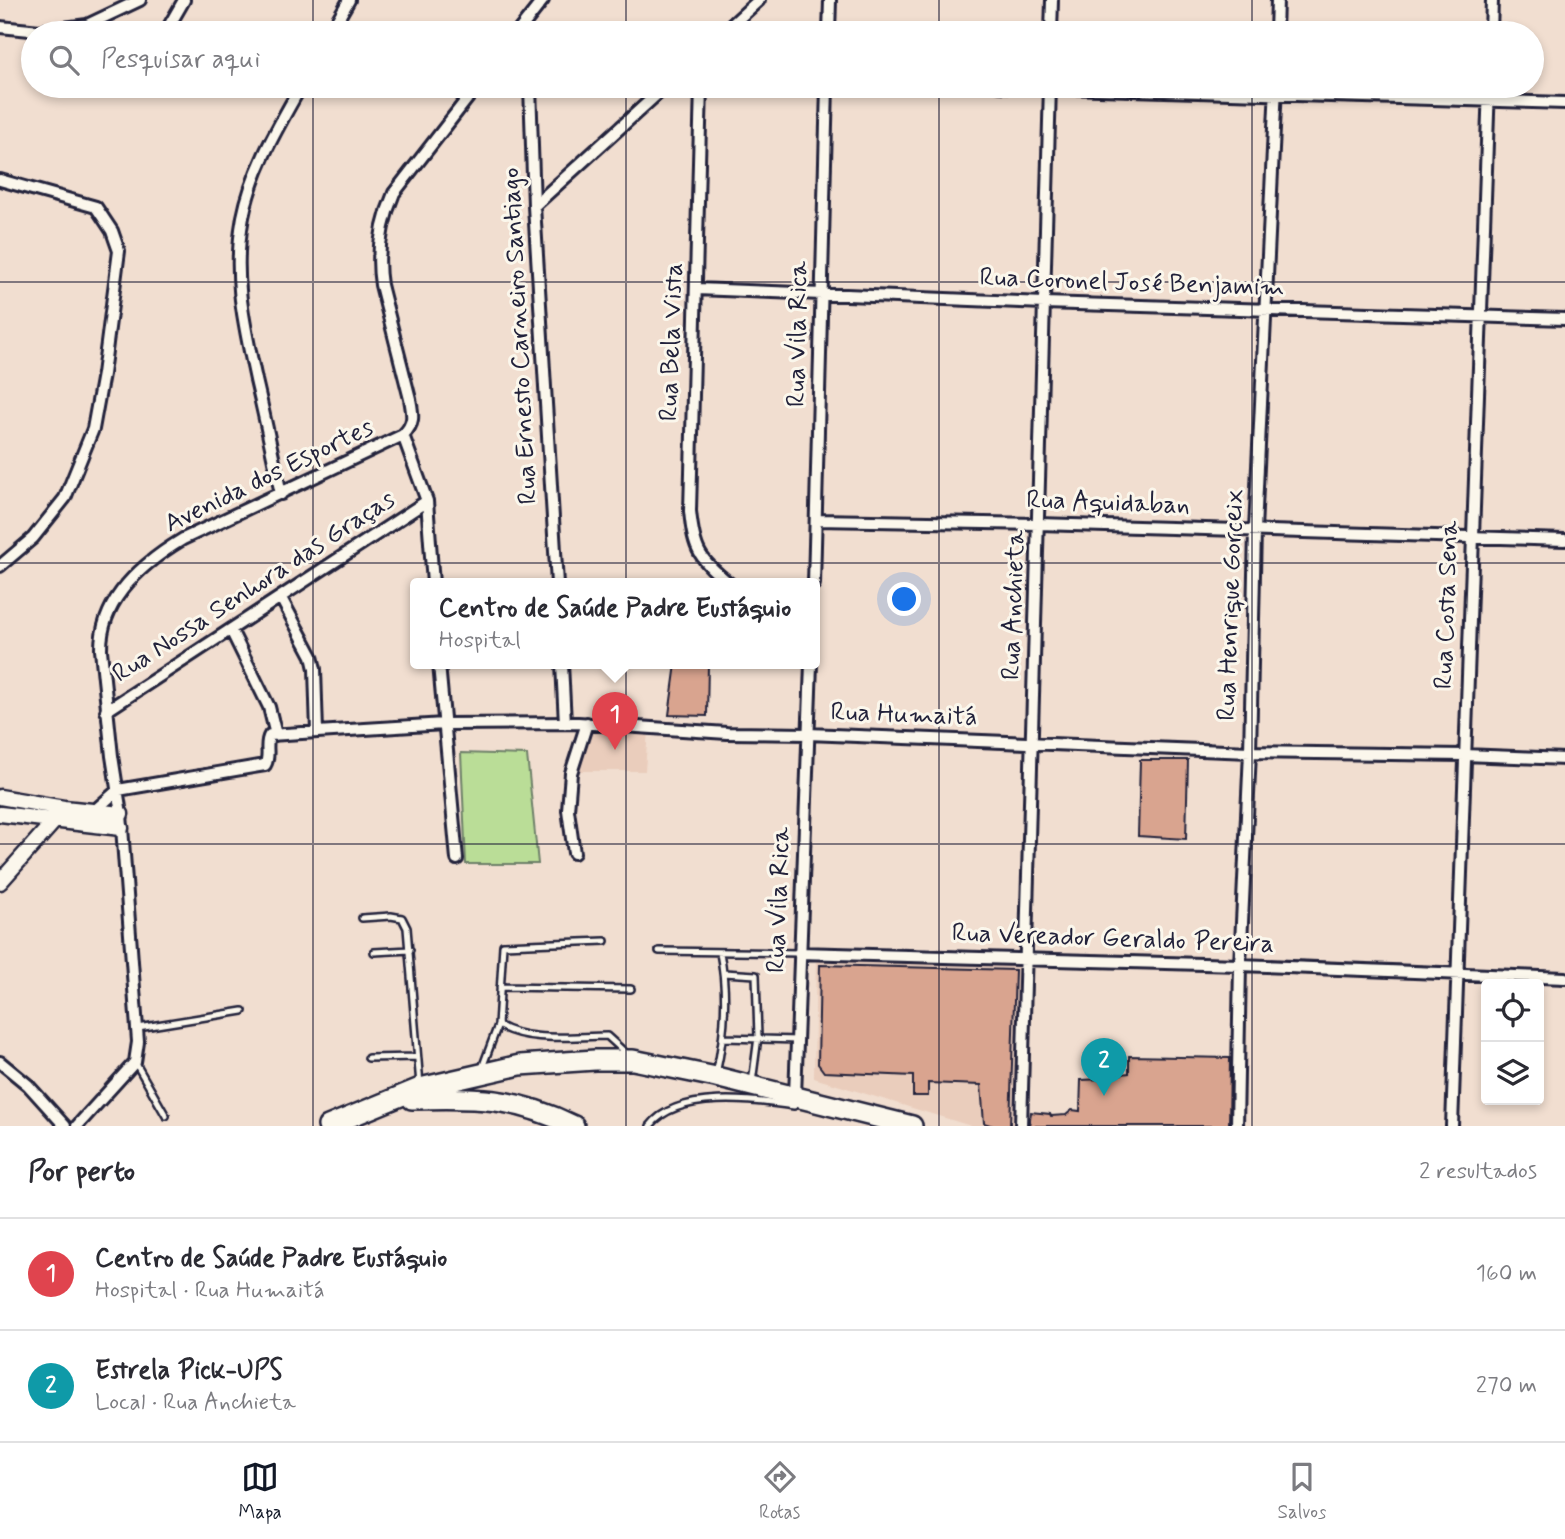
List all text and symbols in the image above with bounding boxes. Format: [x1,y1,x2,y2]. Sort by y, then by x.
search box [21,21,1544,98]
icon: search [45,41,83,79]
text: Pesquisar aqui [101,43,260,77]
street label: Rua Ernesto Carneiro Santiago [494,167,546,505]
street label: Rua Vila Rica [780,260,816,407]
street label: Rua Coronel José Benjamim [979,261,1285,305]
street label: Rua Bela Vista [652,262,692,422]
street label: Avenida dos Esportes [159,411,379,541]
street label: Rua Nossa Senhora das Graças [106,483,402,691]
street label: Rua Aquidaban [1026,483,1190,523]
street label: Rua Henrique Gorceix [1210,488,1252,721]
street label: Rua Costa Sena [1427,520,1467,690]
street label: Rua Anchieta [994,529,1034,681]
popup [410,578,820,669]
your location [887,582,921,616]
text: Centro de Saúde Padre Eustáquio [439,592,791,626]
text: Hospital [439,626,521,656]
pin: 1 [592,692,638,750]
street label: Rua Humaitá [830,695,978,735]
street label: Rua Vila Rica [759,826,799,974]
street label: Rua Vereador Geraldo Pereira [951,916,1275,962]
map controls [1481,979,1544,1105]
button: locate [1481,979,1544,1042]
pin: 2 [1081,1038,1127,1096]
button: layers [1481,1042,1544,1105]
text: Por perto [28,1152,135,1191]
text: 2 resultados [1419,1157,1537,1187]
text: Centro de Saúde Padre Eustáquio [95,1242,447,1276]
text: 1 [46,1259,56,1289]
text: 160 m [1476,1259,1537,1289]
text: Hospital · Rua Humaitá [95,1276,325,1306]
text: Estrela Pick-UPS [95,1354,283,1388]
text: 2 [45,1371,57,1401]
text: 270 m [1476,1371,1537,1401]
text: Local · Rua Anchieta [95,1388,296,1418]
tab: Mapa [239,1458,282,1525]
tab: Rotas [759,1458,800,1525]
tab: Salvos [1277,1458,1326,1525]

